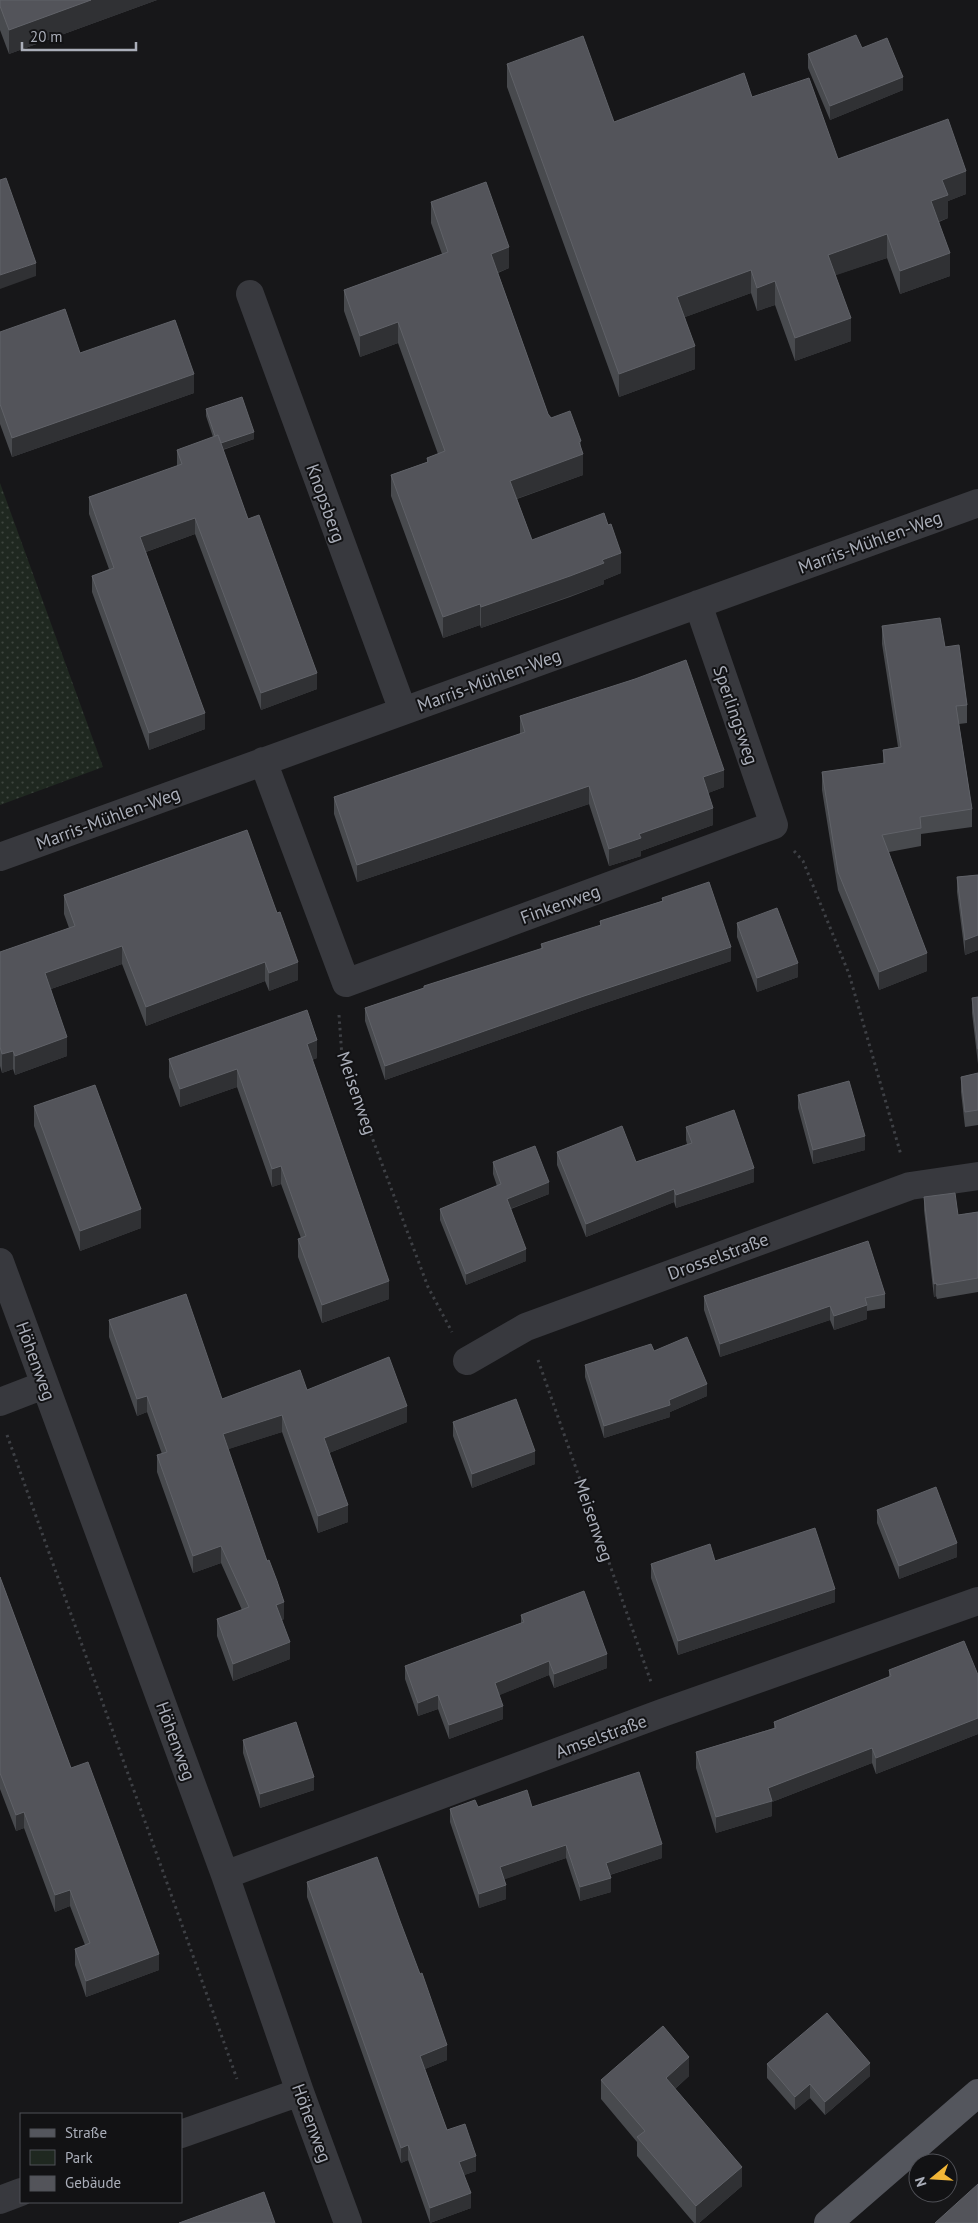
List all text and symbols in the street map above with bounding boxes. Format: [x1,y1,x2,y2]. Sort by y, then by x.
scale bar [22,20,136,52]
text: 20 m [30,27,63,46]
street label: Knopsberg [301,461,351,545]
street label: Marris-Mühlen-Weg [795,505,945,579]
street label: Marris-Mühlen-Weg [414,643,564,717]
street label: Sperlingsweg [708,662,764,768]
street label: Marris-Mühlen-Weg [33,781,183,855]
street label: Finkenweg [517,879,603,929]
street label: Meisenweg [332,1048,382,1138]
street label: Drosselstraße [664,1227,772,1285]
street label: Höhenweg [11,1318,61,1404]
street label: Meisenweg [569,1475,619,1565]
street label: Höhenweg [151,1698,201,1784]
street label: Amselstraße [552,1709,650,1763]
street label: Höhenweg [287,2080,337,2166]
legend [20,2113,182,2203]
text: Straße [65,2123,107,2142]
text: Park [65,2148,93,2167]
north arrow [908,2153,958,2203]
text: Gebäude [65,2173,121,2192]
text: N [911,2175,931,2189]

